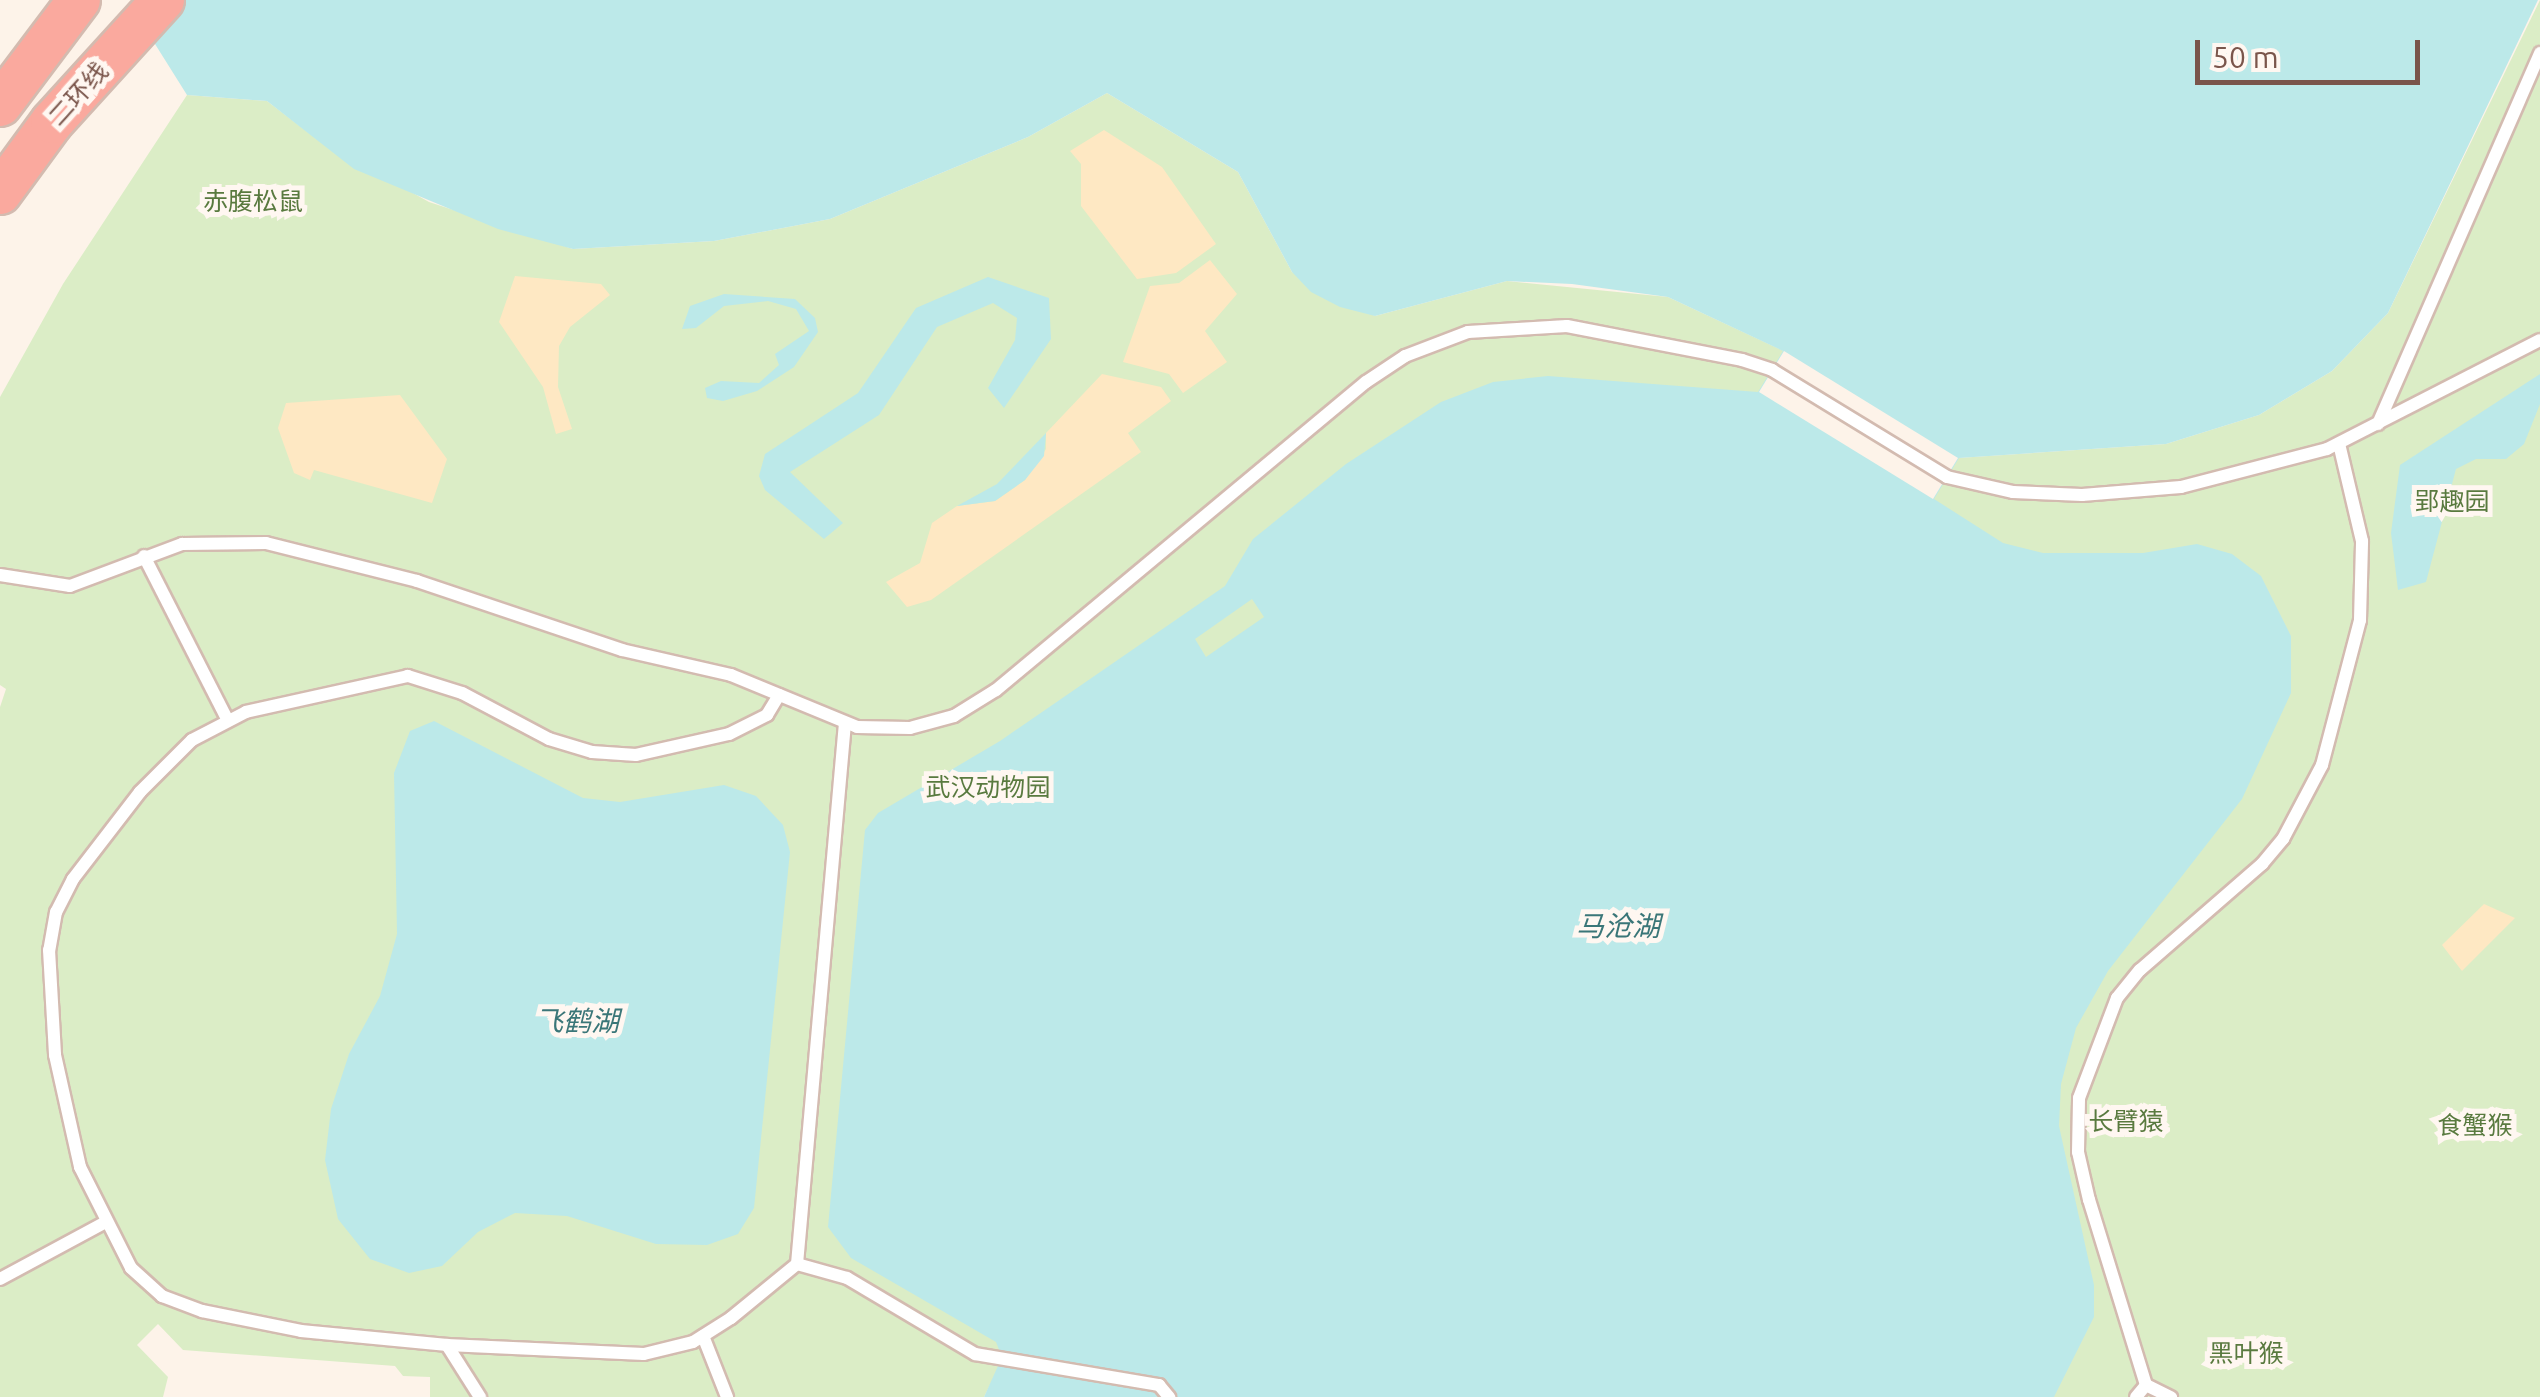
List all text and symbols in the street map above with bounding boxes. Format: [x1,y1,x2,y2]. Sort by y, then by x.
scale bar [2200,20,2425,82]
text: 50 m [2212,40,2279,74]
street label: 二环线 [42,56,114,132]
park label: 赤腹松鼠 [203,186,303,216]
park label: 郢趣园 [2415,486,2489,516]
park label: 武汉动物园 [926,772,1050,802]
water label: 马沧湖 [1576,909,1660,943]
water label: 飞鹤湖 [535,1004,619,1038]
park label: 长臂猿 [2089,1106,2163,1136]
park label: 食蟹猴 [2438,1110,2512,1140]
park label: 黑叶猴 [2209,1338,2283,1368]

